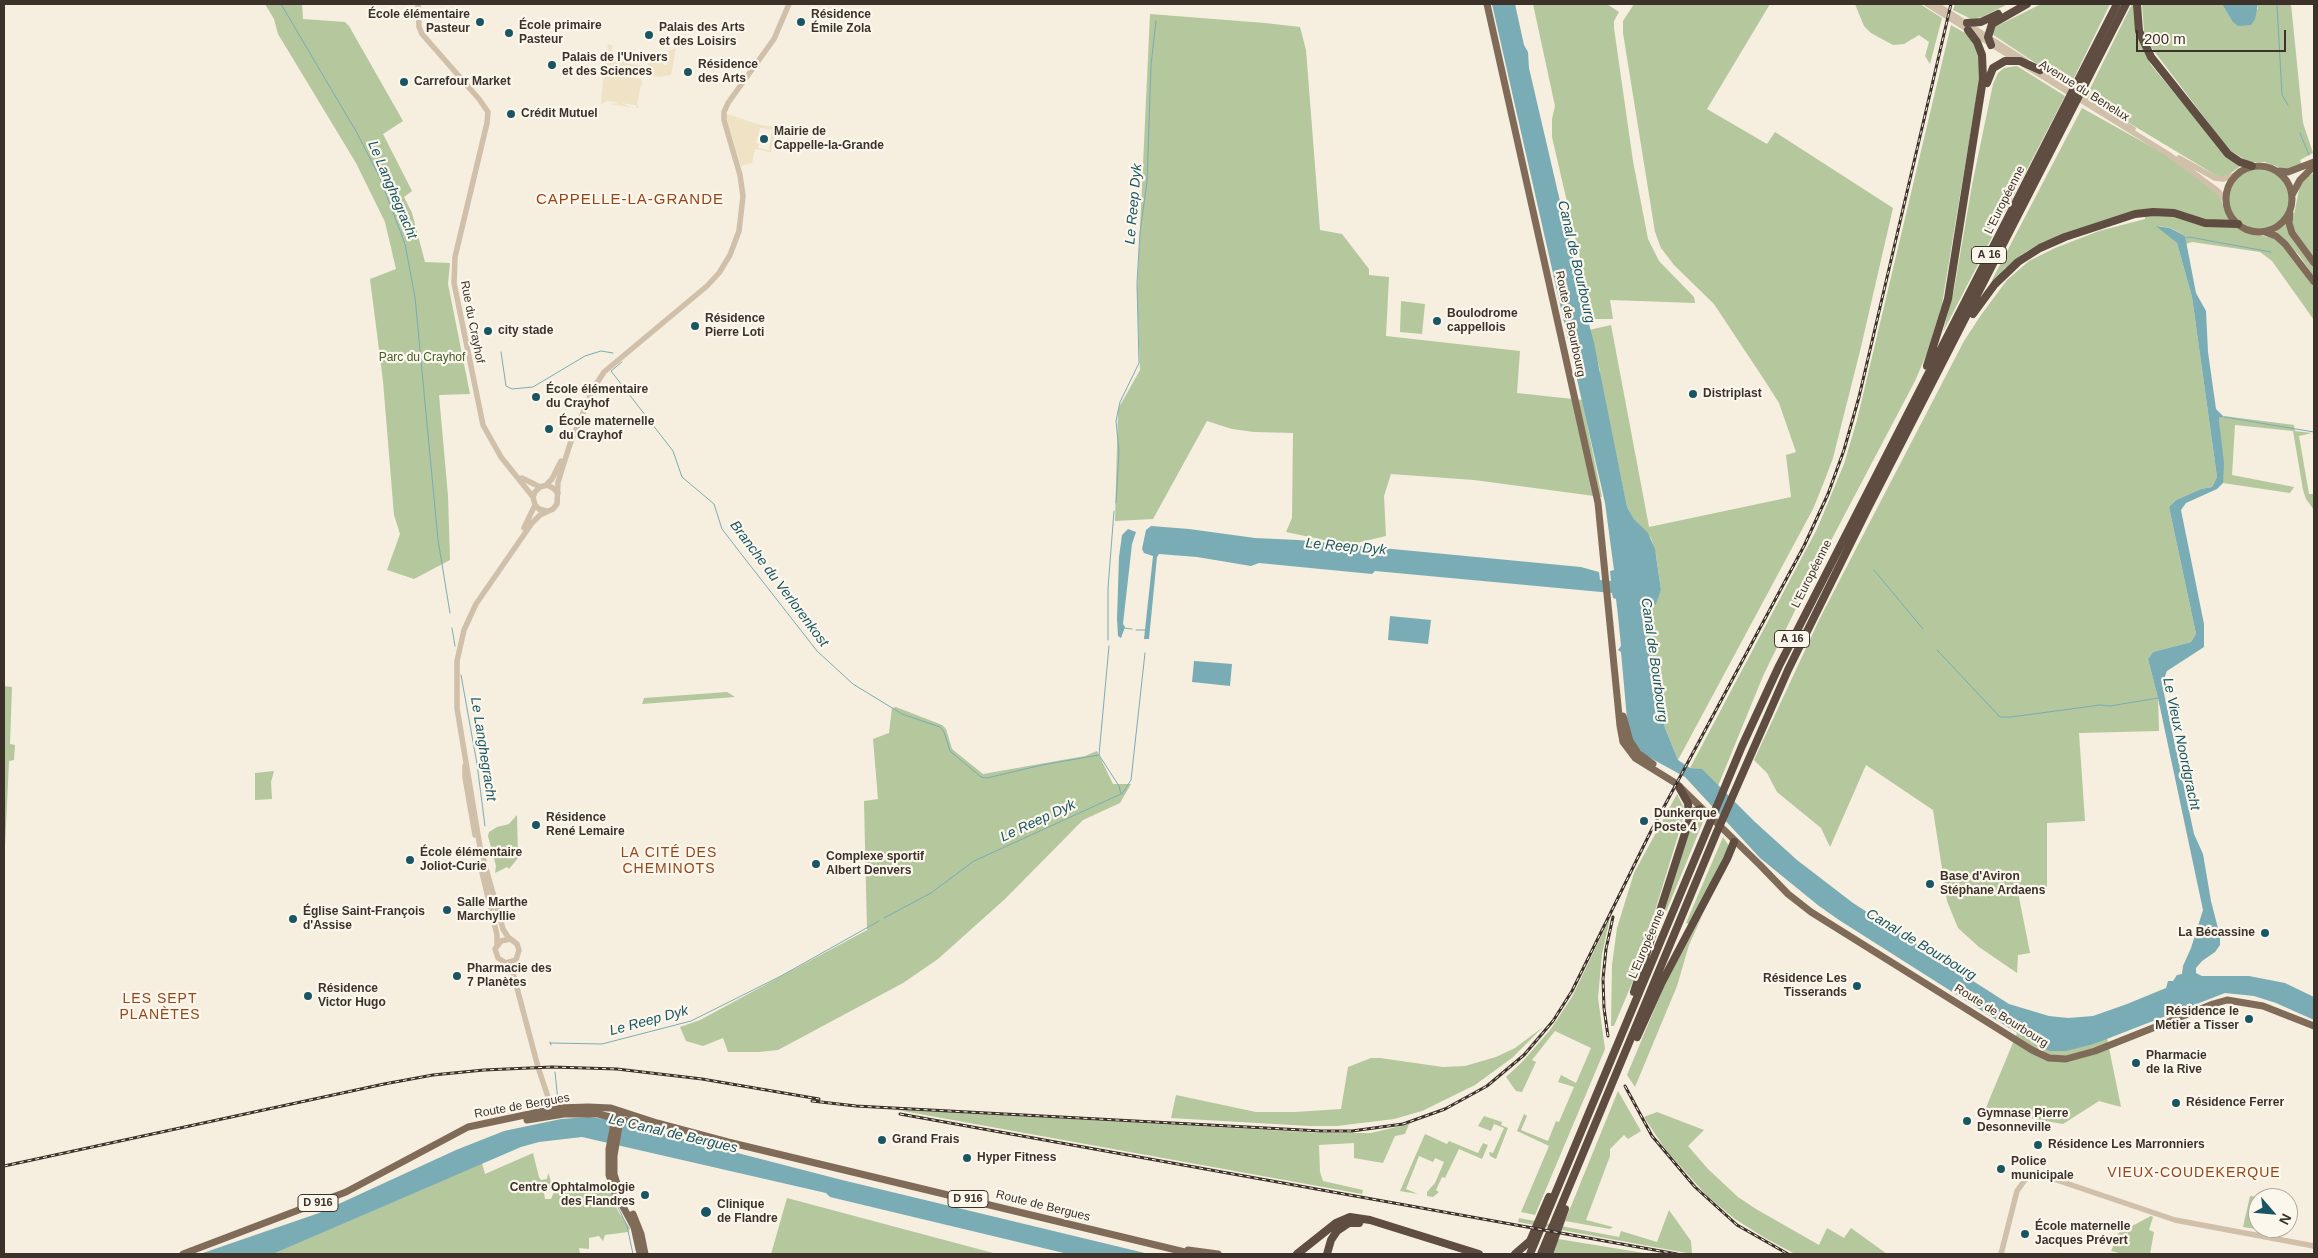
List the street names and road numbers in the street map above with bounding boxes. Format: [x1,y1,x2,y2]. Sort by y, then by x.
street label: Avenue du Benelux [2036,57,2132,125]
street label: L'Européenne [1982,164,2028,236]
road number: A 16 [1972,246,2006,264]
street label: Route de Bourbourg [1552,270,1588,378]
street label: Rue du Crayhof [457,279,487,365]
street label: L'Européenne [1789,538,1835,610]
road number: A 16 [1774,630,1810,648]
street label: L'Européenne [1626,907,1668,981]
street label: Route de Bourbourg [1951,981,2051,1051]
street label: Route de Bergues [473,1091,571,1121]
street label: Route de Bergues [994,1187,1092,1225]
road number: D 916 [948,1190,988,1208]
road number: D 916 [298,1194,338,1212]

